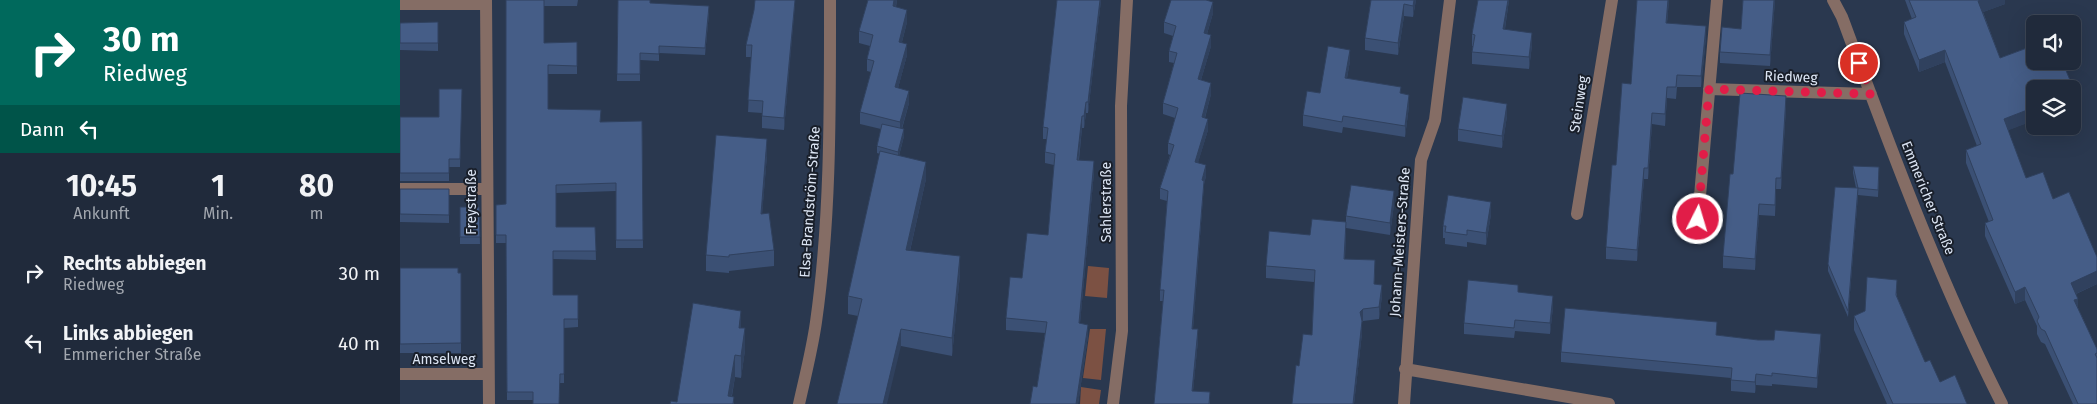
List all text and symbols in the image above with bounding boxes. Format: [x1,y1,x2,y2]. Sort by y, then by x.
map controls [2026,15,2081,135]
button: sound [2026,15,2081,70]
text: 30 m [103,18,180,60]
icon: right [20,20,85,85]
pin [1838,42,1880,84]
icon: arrive [1845,49,1873,77]
text: Riedweg [103,60,187,87]
street label: Riedweg [1764,68,1819,86]
street label: Steinweg [1566,74,1592,134]
button: layers [2026,80,2081,135]
icon: left [75,115,103,143]
text: Dann [20,118,65,141]
street label: Elsa-Brandström-Straße [796,126,824,278]
street label: Emmericher Straße [1897,139,1959,257]
street label: Sahlerstraße [1098,162,1115,242]
street label: Johann-Meisters-Straße [1386,167,1414,317]
text: 10:45 [66,168,137,204]
text: 1 [211,168,225,204]
text: 80 [299,168,334,204]
street label: Freystraße [463,169,480,235]
position arrow [1671,192,1723,244]
text: Ankunft [73,204,130,223]
text: Min. [203,204,233,223]
text: m [310,204,323,223]
text: Rechts abbiegen [63,252,206,275]
icon: right [20,259,48,287]
text: 30 m [339,262,380,285]
text: Riedweg [63,275,124,294]
text: Links abbiegen [63,322,194,345]
icon: left [20,329,48,357]
text: 40 m [338,332,380,355]
text: Emmericher Straße [63,345,201,364]
street label: Amselweg [412,351,476,368]

